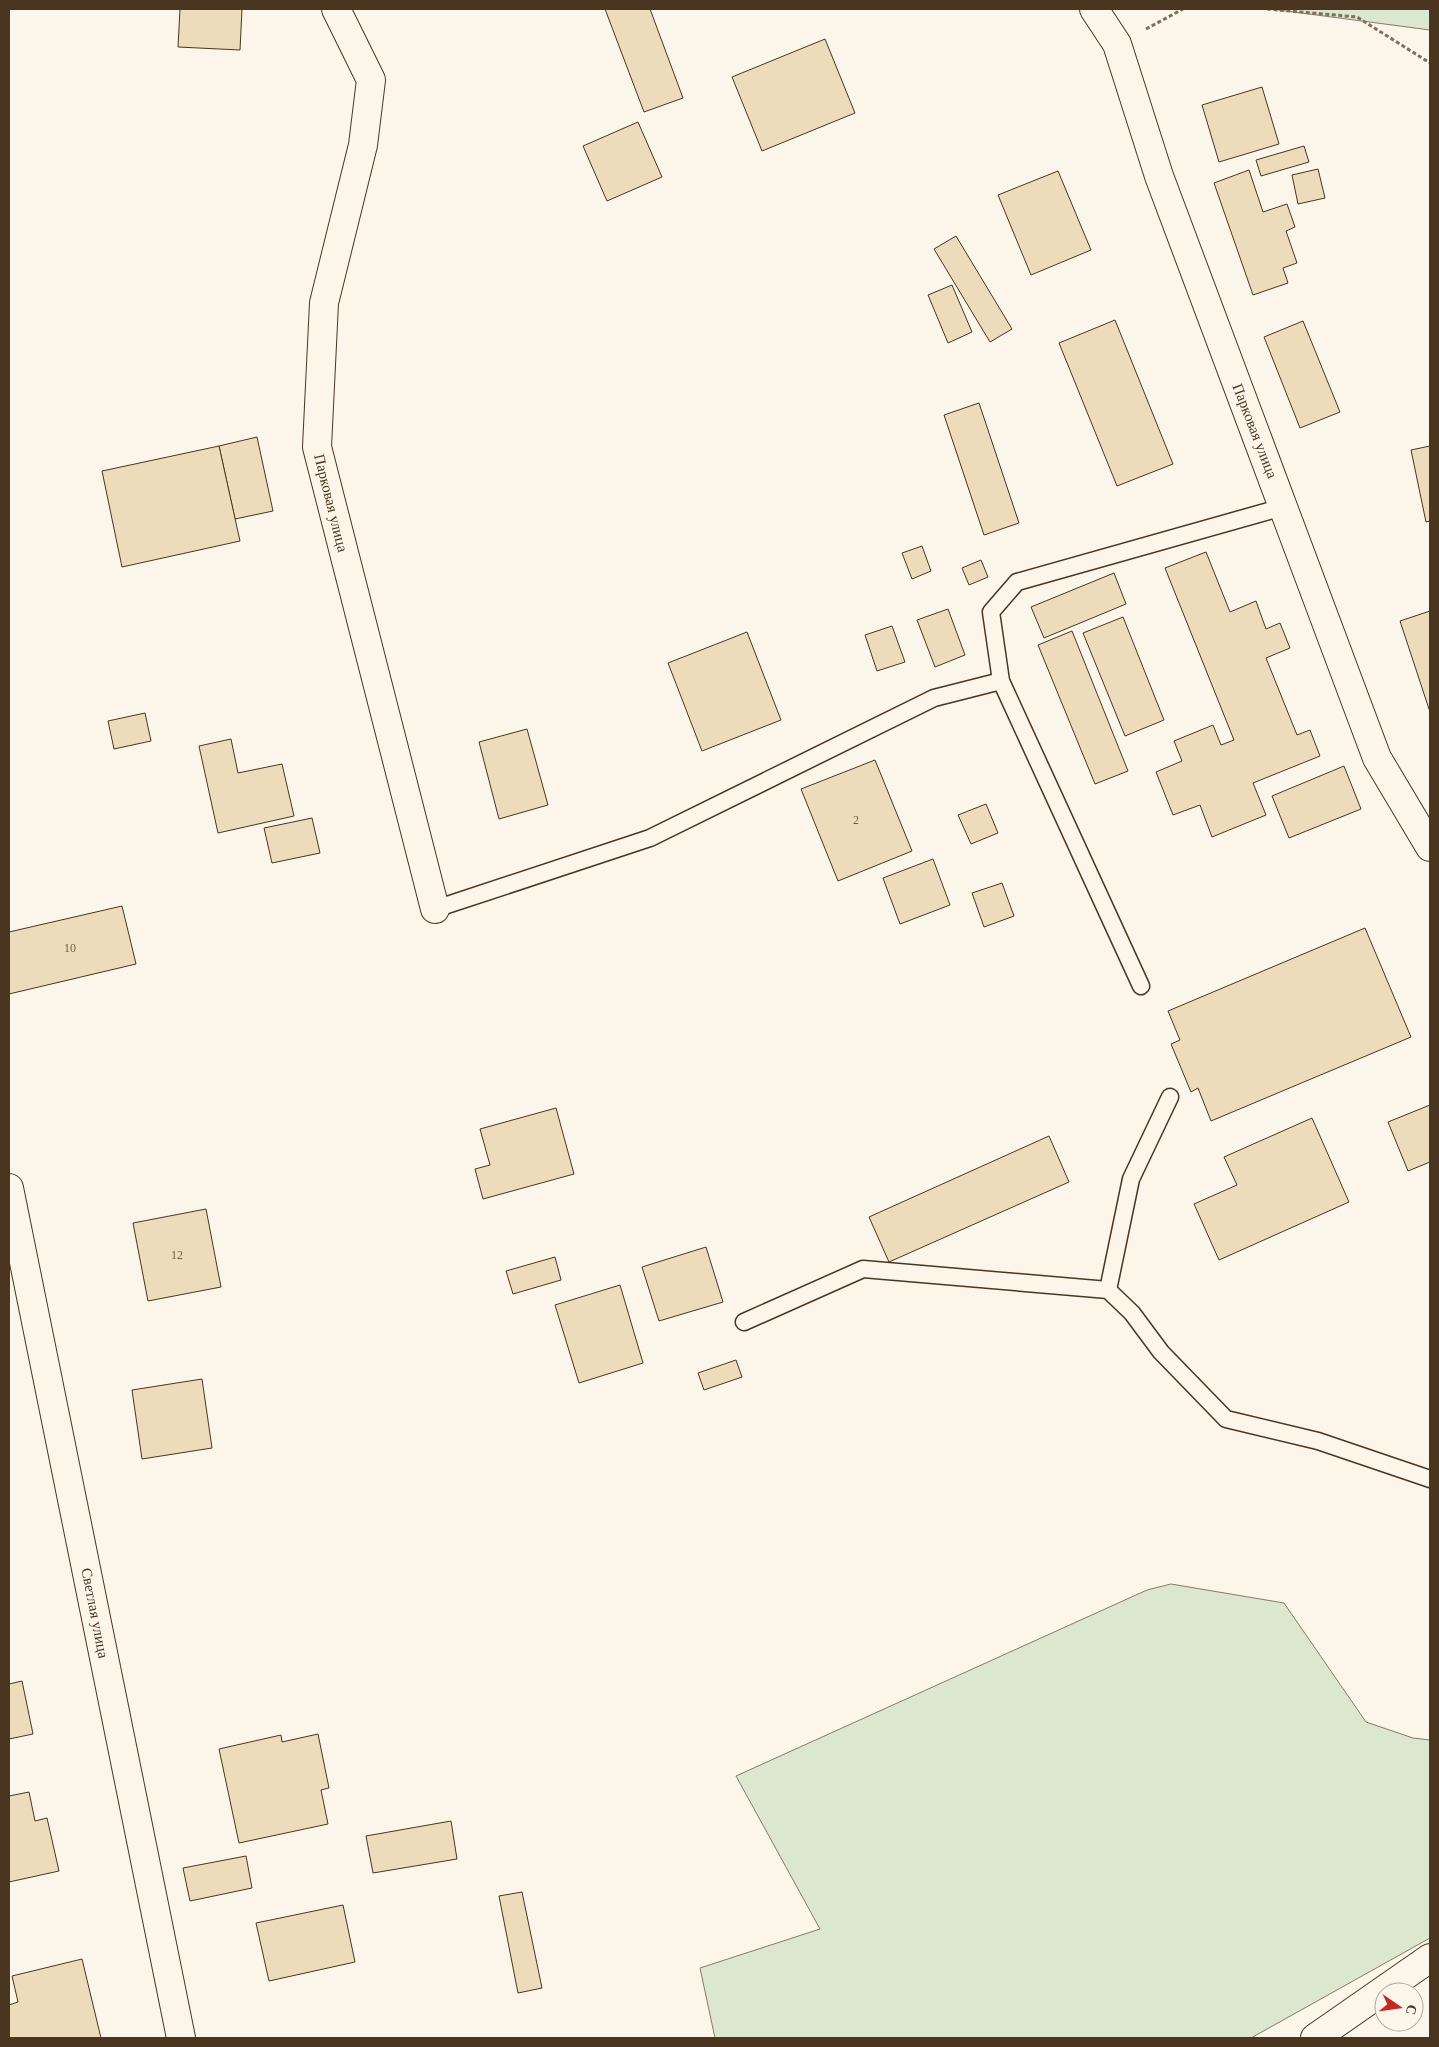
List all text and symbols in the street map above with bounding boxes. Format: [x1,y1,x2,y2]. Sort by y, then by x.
street label: Парковая улица [1230,381,1281,481]
street label: Парковая улица [311,452,351,554]
house number: 2 [853,813,859,827]
house number: 10 [64,941,76,955]
house number: 12 [171,1248,183,1262]
street label: Светлая улица [78,1566,112,1660]
north arrow [1374,1982,1424,2032]
text: С [1403,2003,1420,2016]

